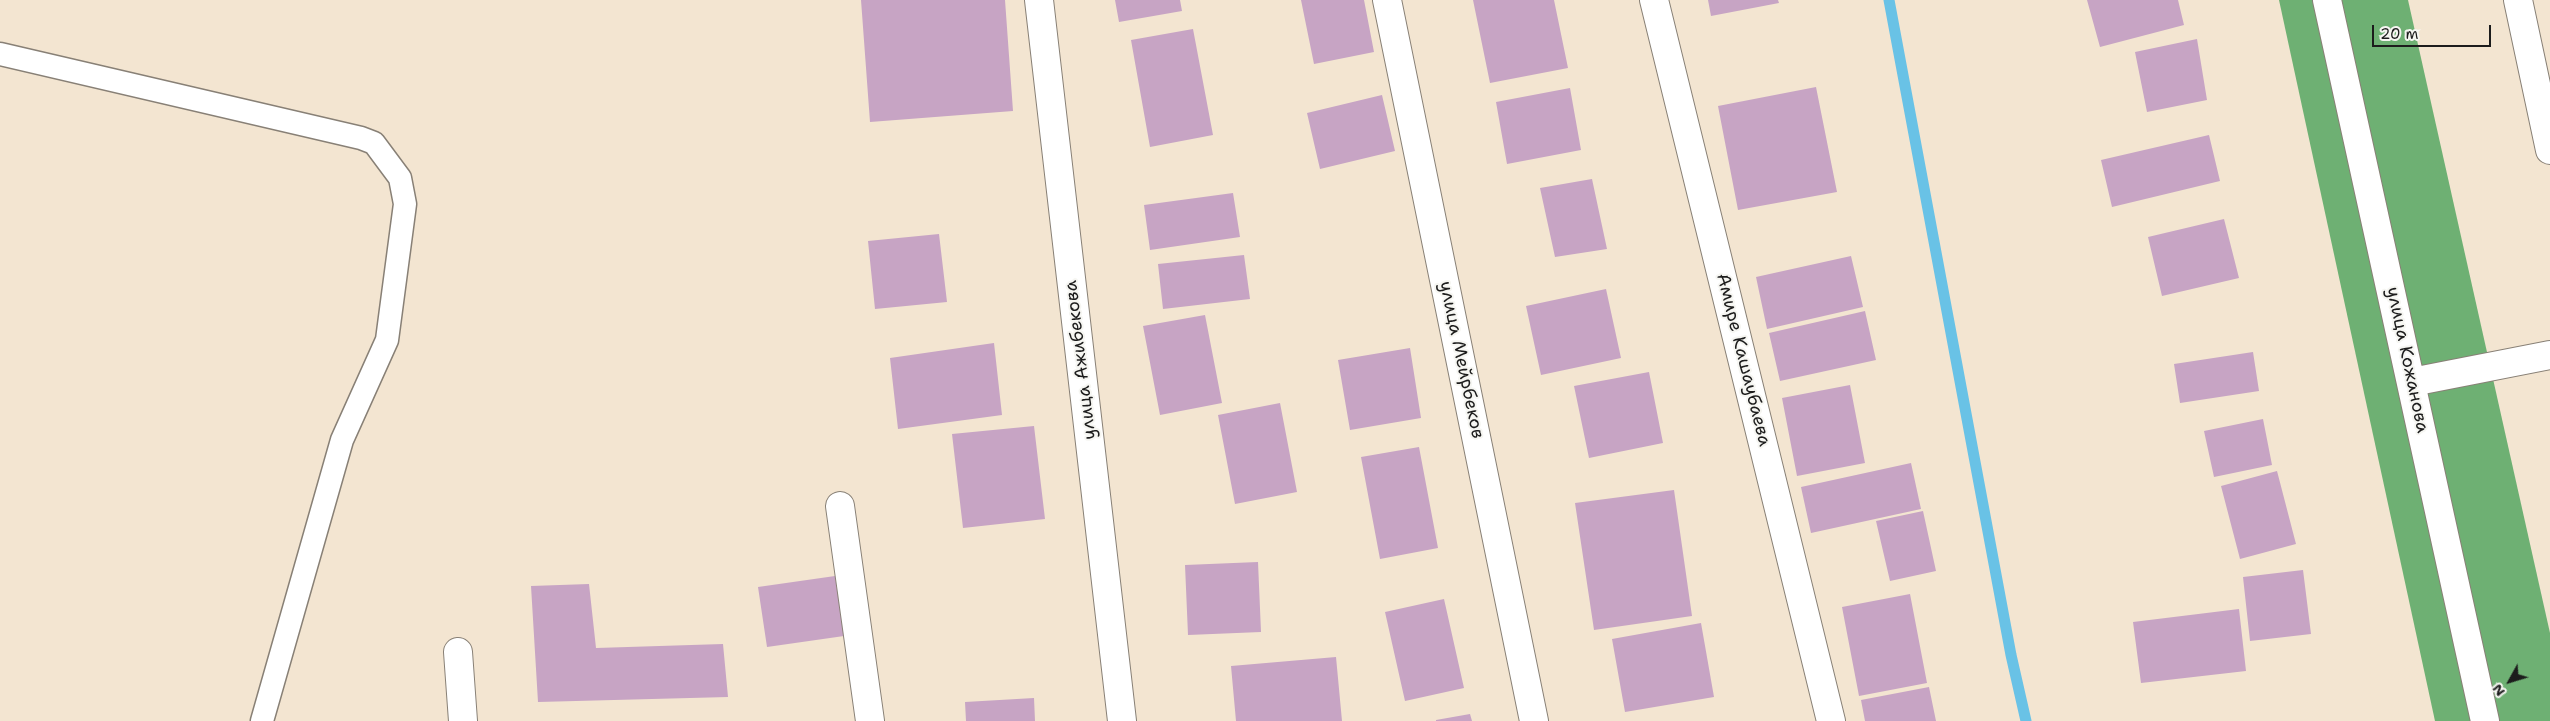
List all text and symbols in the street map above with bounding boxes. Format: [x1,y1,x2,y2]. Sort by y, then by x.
scale bar [2375,15,2494,47]
text: 20 m [2380,24,2419,44]
street label: Амире Кашаубаева [1711,271,1775,449]
street label: улица Ажибекова [1061,279,1101,441]
street label: улица Мейрбеков [1434,279,1488,441]
street label: улица Кожанова [2381,285,2433,435]
north arrow [2485,656,2535,706]
text: N [2488,680,2509,700]

